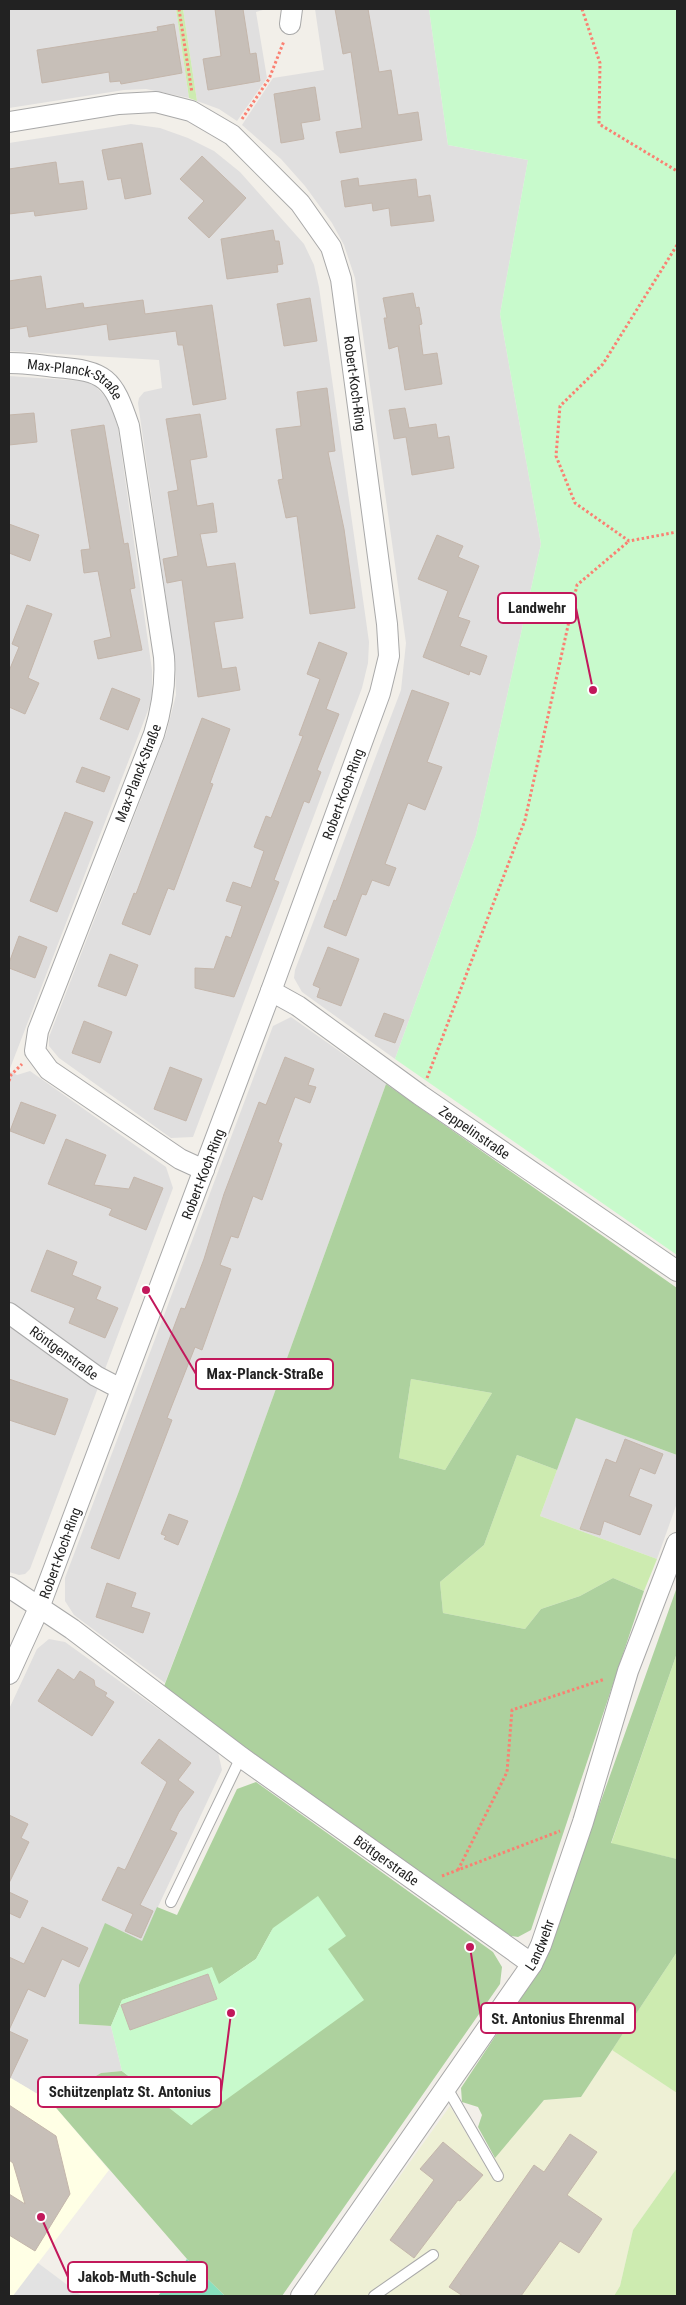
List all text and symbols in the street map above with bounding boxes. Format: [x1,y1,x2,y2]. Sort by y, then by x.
street label: Robert-Koch-Ring [341,335,369,432]
street label: Max-Planck-Straße [26,356,126,403]
callout: Landwehr [498,593,576,623]
text: Landwehr [508,599,566,617]
street label: Max-Planck-Straße [112,721,164,824]
street label: Robert-Koch-Ring [319,746,367,842]
street label: Zeppelinstraße [436,1102,513,1162]
street label: Robert-Koch-Ring [178,1126,228,1222]
street label: Röntgenstraße [27,1323,102,1383]
callout: Max-Planck-Straße [196,1359,333,1389]
text: Max-Planck-Straße [207,1365,323,1383]
street label: Robert-Koch-Ring [36,1505,84,1601]
street label: Böttgerstraße [351,1832,422,1889]
street label: Landwehr [522,1917,557,1974]
callout: St. Antonius Ehrenmal [481,2003,635,2033]
text: St. Antonius Ehrenmal [491,2010,625,2028]
callout: Schützenplatz St. Antonius [38,2077,221,2107]
text: Schützenplatz St. Antonius [49,2083,211,2101]
callout: Jakob-Muth-Schule [68,2262,207,2292]
text: Jakob-Muth-Schule [78,2268,196,2286]

